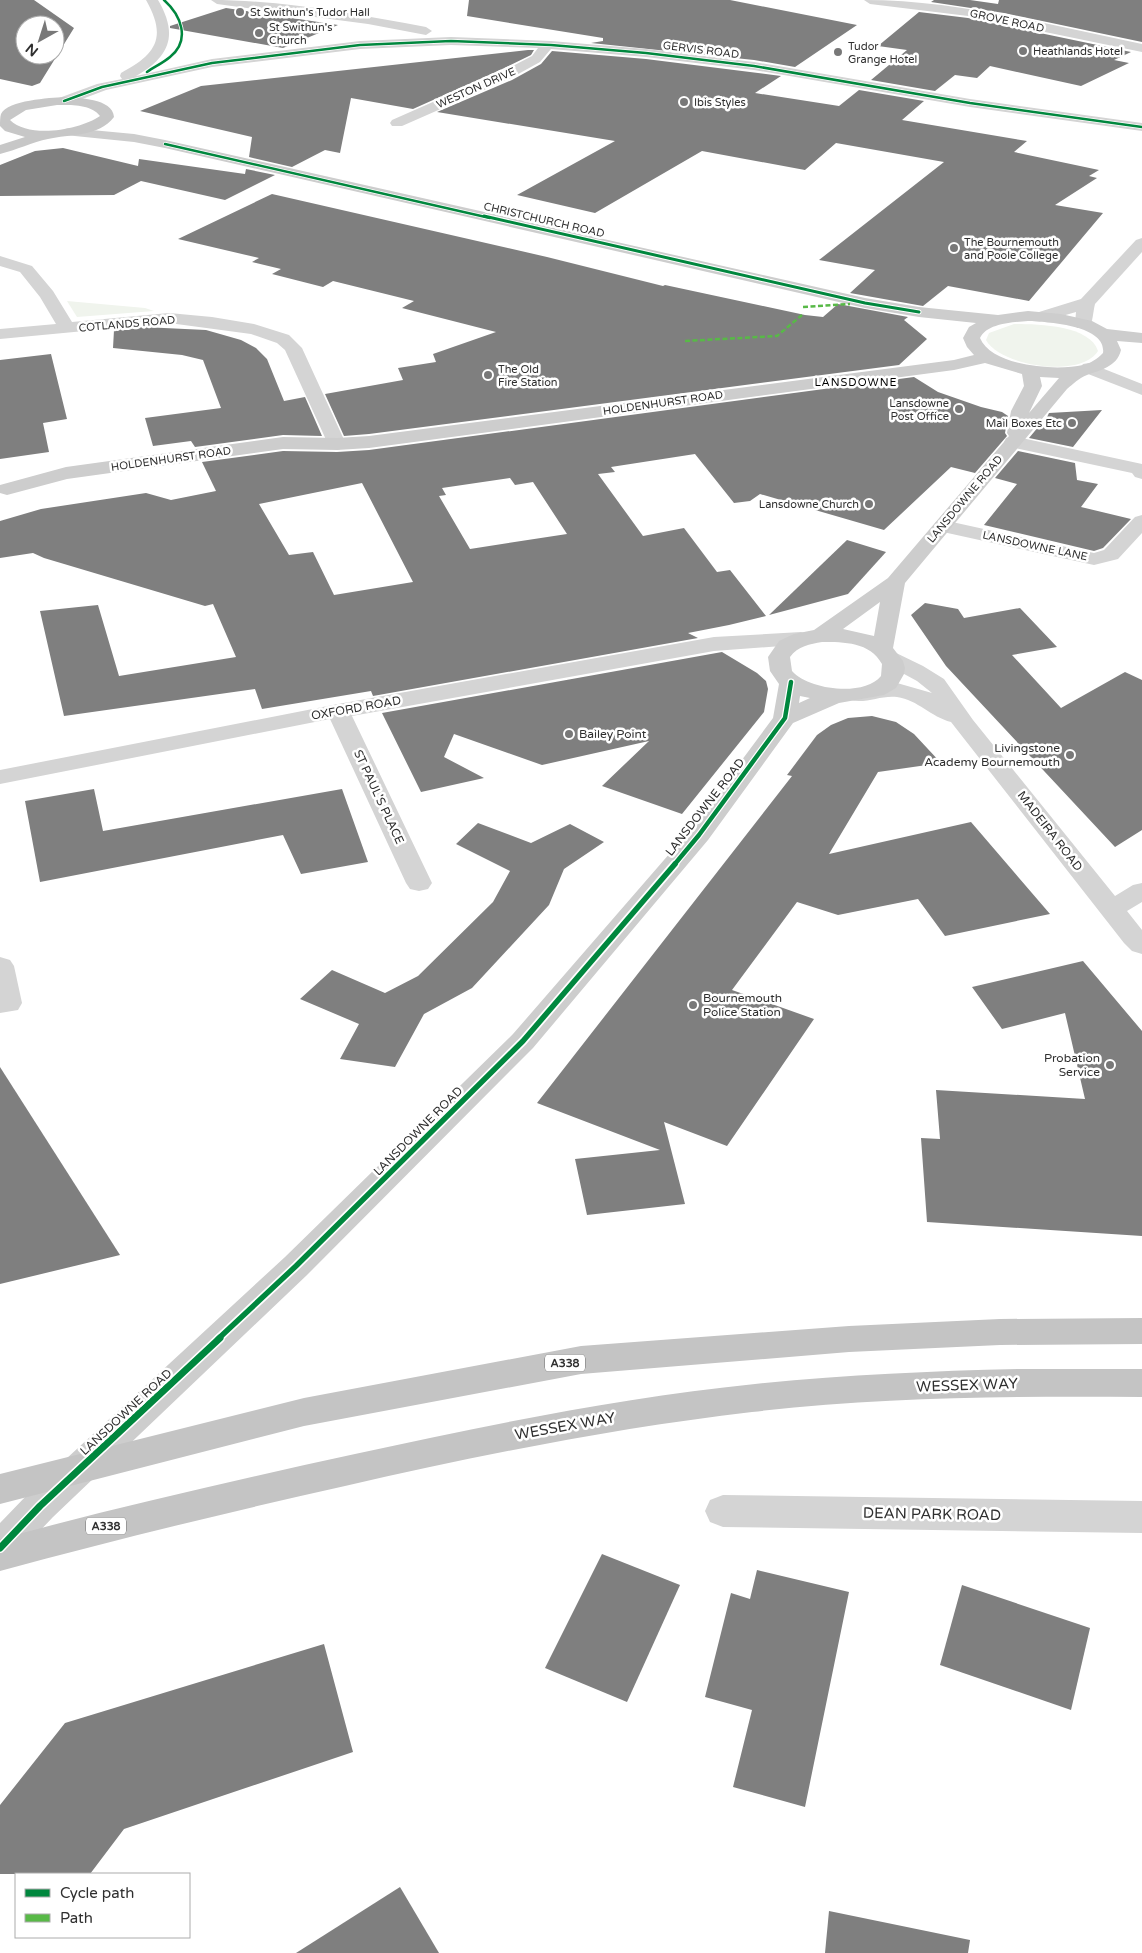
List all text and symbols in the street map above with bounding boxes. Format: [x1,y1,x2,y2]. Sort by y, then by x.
marker: St Swithun's Tudor Hall [234,6,246,18]
place label: St Swithun's Tudor Hall [250,6,370,19]
street label: GROVE ROAD [969,7,1045,35]
north arrow [15,15,65,65]
place label: St Swithun's Church [269,21,332,47]
marker: St Swithun's Church [253,27,265,39]
street label: GERVIS ROAD [662,39,740,61]
text: N [22,40,42,60]
place label: Tudor Grange Hotel [848,40,917,66]
marker: Heathlands Hotel [1017,45,1029,57]
place label: Heathlands Hotel [1033,45,1123,58]
marker: Tudor Grange Hotel [832,46,844,58]
street label: WESTON DRIVE [434,65,518,111]
marker: Ibis Styles [678,96,690,108]
place label: Ibis Styles [694,96,746,109]
street label: CHRISTCHURCH ROAD [482,200,606,240]
place label: The Bournemouth and Poole College [964,236,1059,262]
marker: The Bournemouth and Poole College [948,242,960,254]
street label: COTLANDS ROAD [78,313,176,335]
place label: The Old Fire Station [498,363,558,389]
marker: The Old Fire Station [482,369,494,381]
district label: LANSDOWNE [814,376,898,389]
street label: HOLDENHURST ROAD [602,388,724,418]
place label: Lansdowne Post Office [889,397,949,423]
marker: Lansdowne Post Office [953,403,965,415]
place label: Mail Boxes Etc [986,417,1062,430]
marker: Mail Boxes Etc [1066,417,1078,429]
street label: HOLDENHURST ROAD [110,444,232,474]
street label: LANSDOWNE ROAD [925,453,1005,545]
place label: Lansdowne Church [759,498,859,511]
marker: Lansdowne Church [863,498,875,510]
street label: LANSDOWNE LANE [981,529,1089,563]
street label: OXFORD ROAD [310,693,402,723]
place label: Bailey Point [579,727,647,741]
marker: Bailey Point [563,728,575,740]
place label: Livingstone Academy Bournemouth [924,741,1060,769]
street label: ST PAUL'S PLACE [351,748,407,847]
marker: Livingstone Academy Bournemouth [1064,749,1076,761]
street label: LANSDOWNE ROAD [663,755,747,859]
street label: MADEIRA ROAD [1015,788,1085,874]
place label: Bournemouth Police Station [703,991,782,1019]
marker: Bournemouth Police Station [687,999,699,1011]
place label: Probation Service [1044,1051,1100,1079]
marker: Probation Service [1104,1059,1116,1071]
street label: LANSDOWNE ROAD [371,1084,465,1178]
road number: A338 [545,1355,585,1372]
street label: LANSDOWNE ROAD [77,1366,175,1458]
street label: WESSEX WAY [916,1374,1019,1396]
street label: WESSEX WAY [513,1408,617,1444]
street label: DEAN PARK ROAD [863,1504,1001,1524]
road number: A338 [86,1518,126,1534]
legend [15,1873,190,1938]
text: Cycle path [60,1884,134,1902]
text: Path [60,1909,93,1927]

